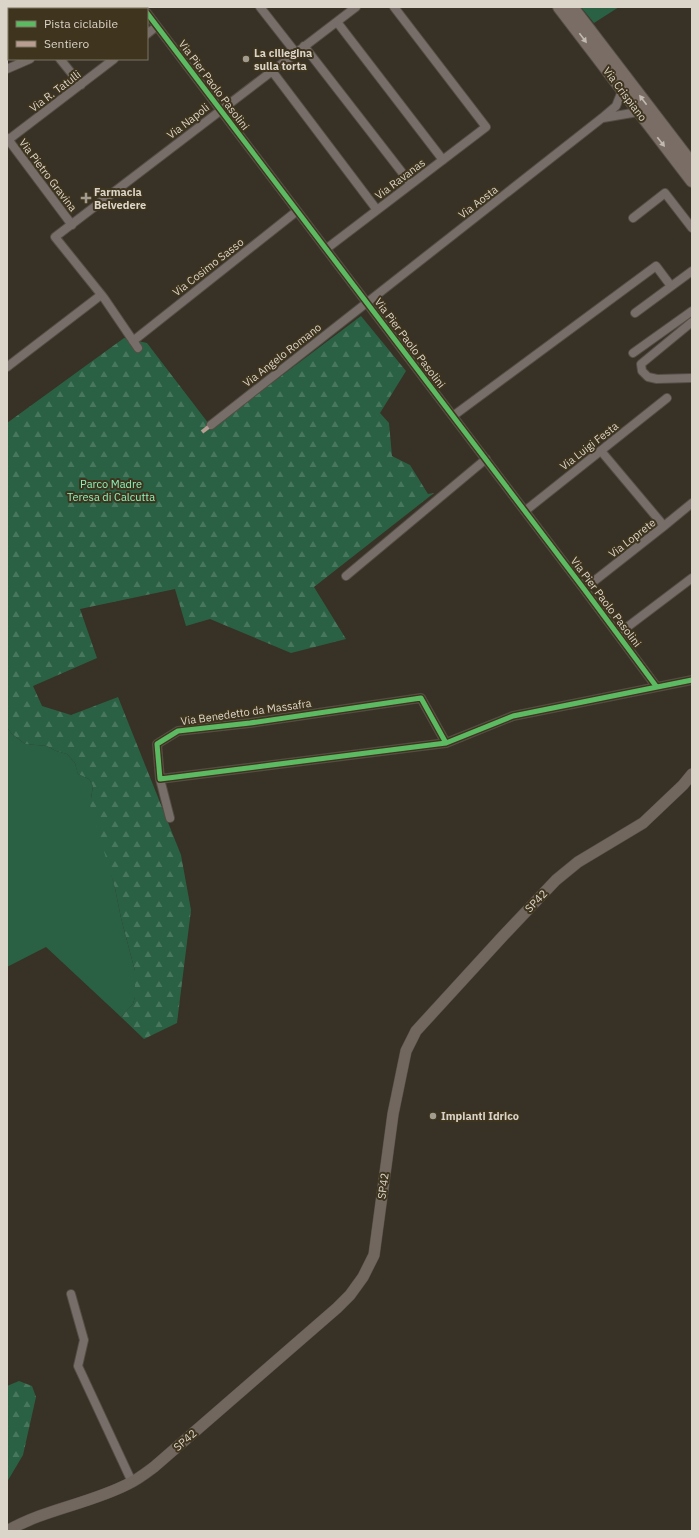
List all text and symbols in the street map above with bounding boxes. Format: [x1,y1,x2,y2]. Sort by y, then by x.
legend [8,8,148,60]
text: Pista ciclabile [44,16,118,31]
one-way arrow [579,33,587,43]
text: Sentiero [44,36,90,51]
street label: Via Pier Paolo Pasolini [176,37,252,133]
place label: La ciliegina sulla torta [254,46,312,73]
marker: La ciliegina sulla torta [241,54,251,64]
street label: Via Crispiano [600,64,650,124]
street label: Via R. Tatulli [27,67,83,115]
one-way arrow [639,94,647,105]
street label: Via Napoli [164,100,212,142]
street label: Via Pietro Gravina [16,136,80,214]
one-way arrow [657,136,666,147]
street label: Via Ravanas [372,156,428,202]
street label: Via Aosta [456,182,501,222]
place label: Farmacia Belvedere [94,185,146,212]
marker: Farmacia Belvedere [81,193,91,203]
street label: Via Cosimo Sasso [170,235,246,299]
street label: Via Pier Paolo Pasolini [372,295,448,391]
street label: Via Angelo Romano [240,320,324,390]
street label: Via Luigi Festa [557,419,621,473]
park label: Parco Madre Teresa di Calcutta [67,477,155,504]
street label: Via Loprete [606,515,658,561]
street label: Via Pier Paolo Pasolini [568,554,644,650]
street label: Via Benedetto da Massafra [180,696,312,728]
street label: SP42 [522,887,550,915]
place label: Impianti Idrico [441,1109,519,1123]
marker: Impianti Idrico [428,1111,438,1121]
street label: SP42 [374,1172,392,1200]
street label: SP42 [170,1426,200,1454]

